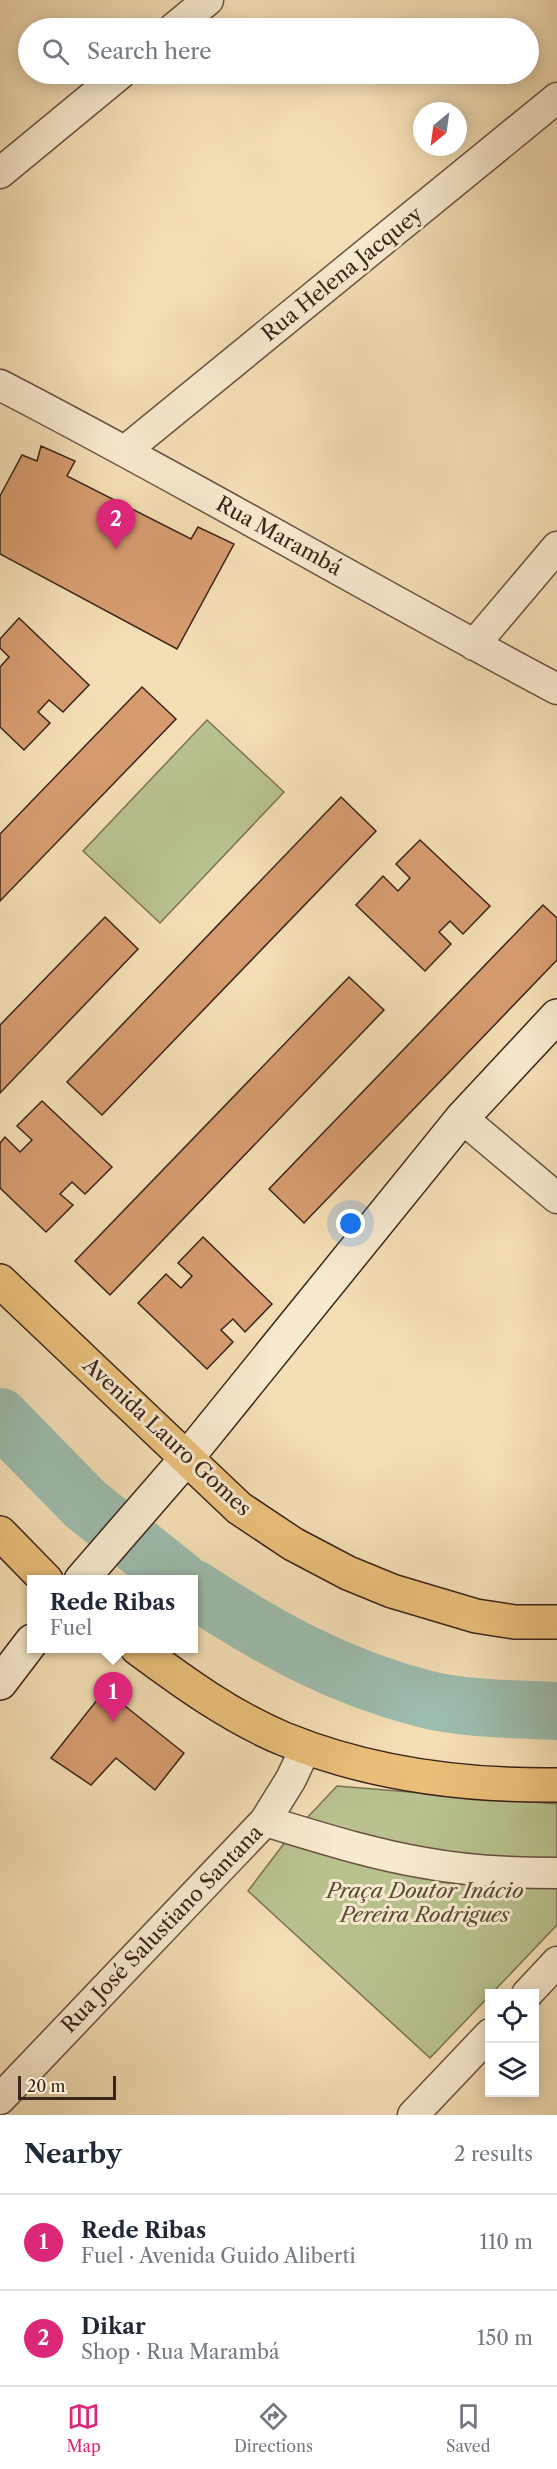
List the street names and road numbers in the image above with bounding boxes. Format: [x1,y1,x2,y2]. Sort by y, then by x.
street label: Rua Helena Jacquey [256,201,427,346]
street label: Rua Marambá [212,491,347,581]
street label: Avenida Lauro Gomes [77,1352,257,1521]
street label: Rua José Salustiano Santana [56,1819,268,2038]

